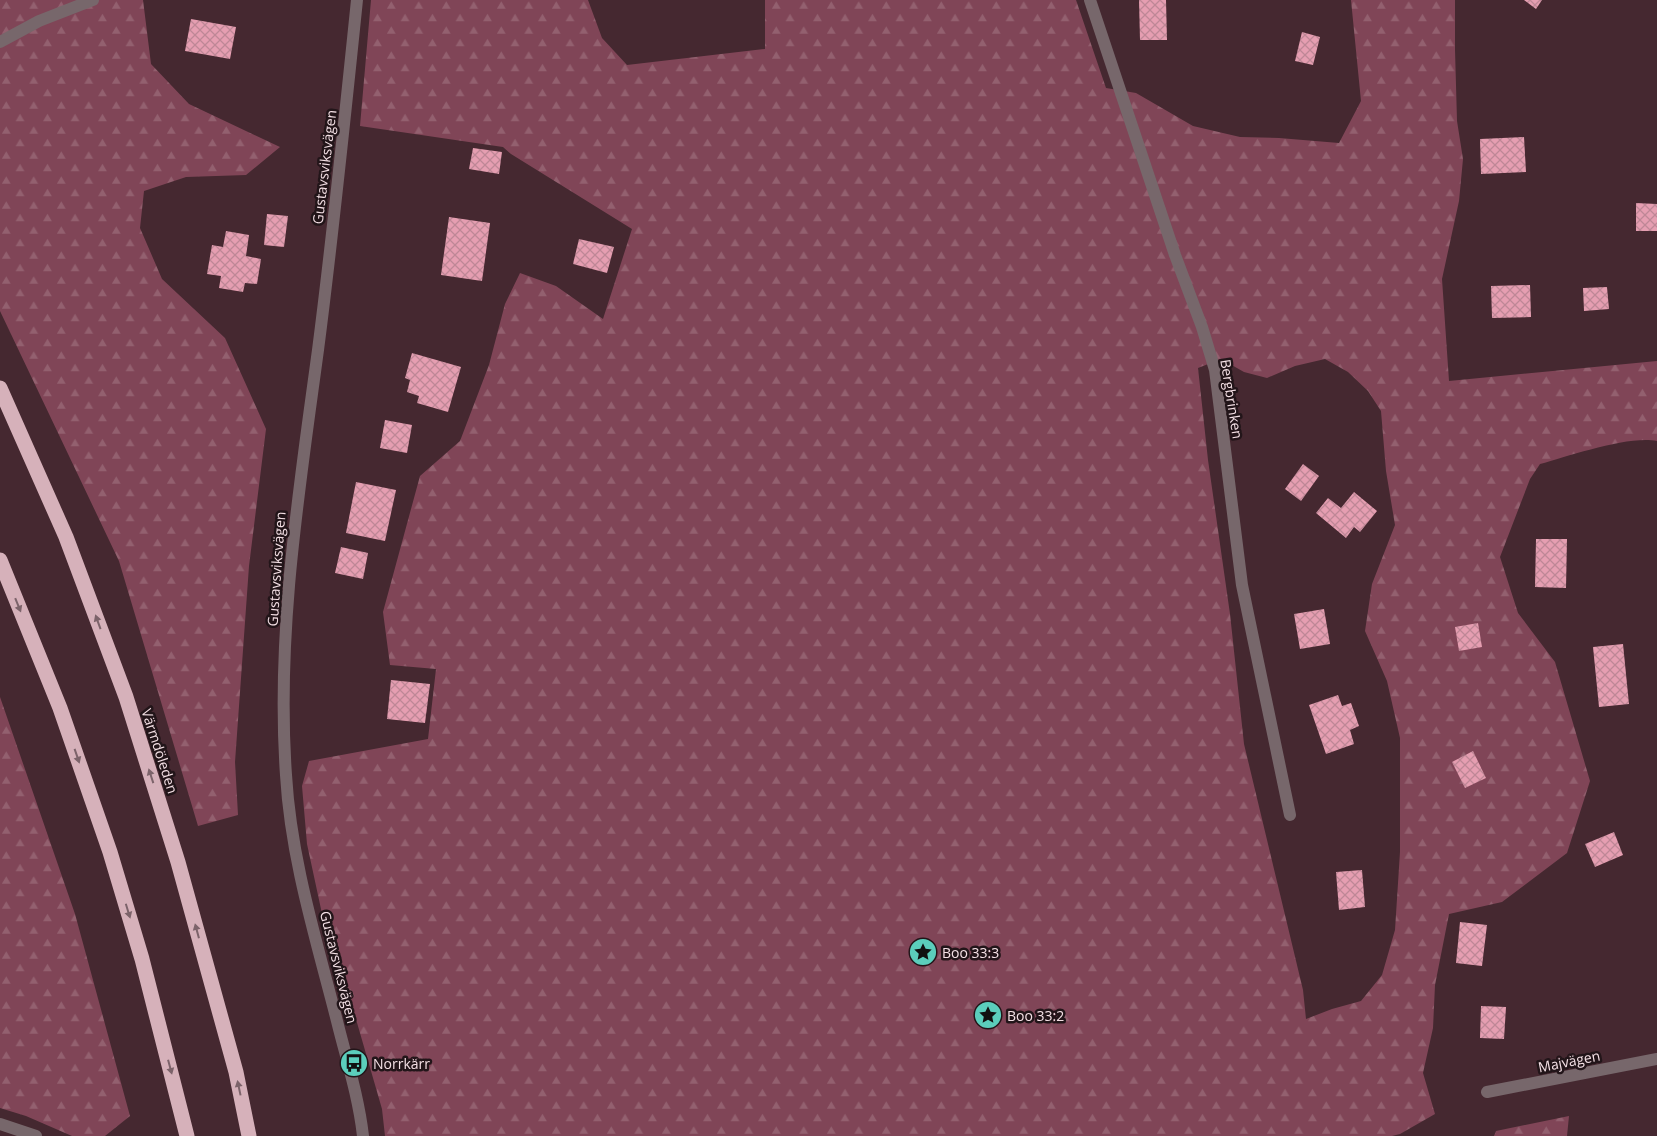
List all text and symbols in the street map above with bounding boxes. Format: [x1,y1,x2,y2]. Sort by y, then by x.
street label: Gustavsviksvägen [308,109,340,225]
street label: Bergbrinken [1216,358,1248,440]
street label: Gustavsviksvägen [263,511,289,627]
one-way arrow [15,598,23,612]
one-way arrow [94,614,102,629]
street label: Värmdöleden [137,706,183,796]
one-way arrow [73,749,81,764]
one-way arrow [147,768,154,783]
one-way arrow [124,903,132,918]
street label: Gustavsviksvägen [316,909,362,1025]
one-way arrow [193,924,201,939]
place icon: Boo 33:3 [908,937,938,967]
place label: Boo 33:3 [942,943,999,962]
place icon: Boo 33:2 [973,1000,1003,1030]
place label: Boo 33:2 [1007,1006,1064,1025]
street label: Majvägen [1536,1046,1602,1076]
bus stop icon: Norrkärr [339,1048,369,1078]
place label: Norrkärr [373,1054,430,1073]
one-way arrow [166,1060,174,1075]
one-way arrow [235,1081,243,1096]

